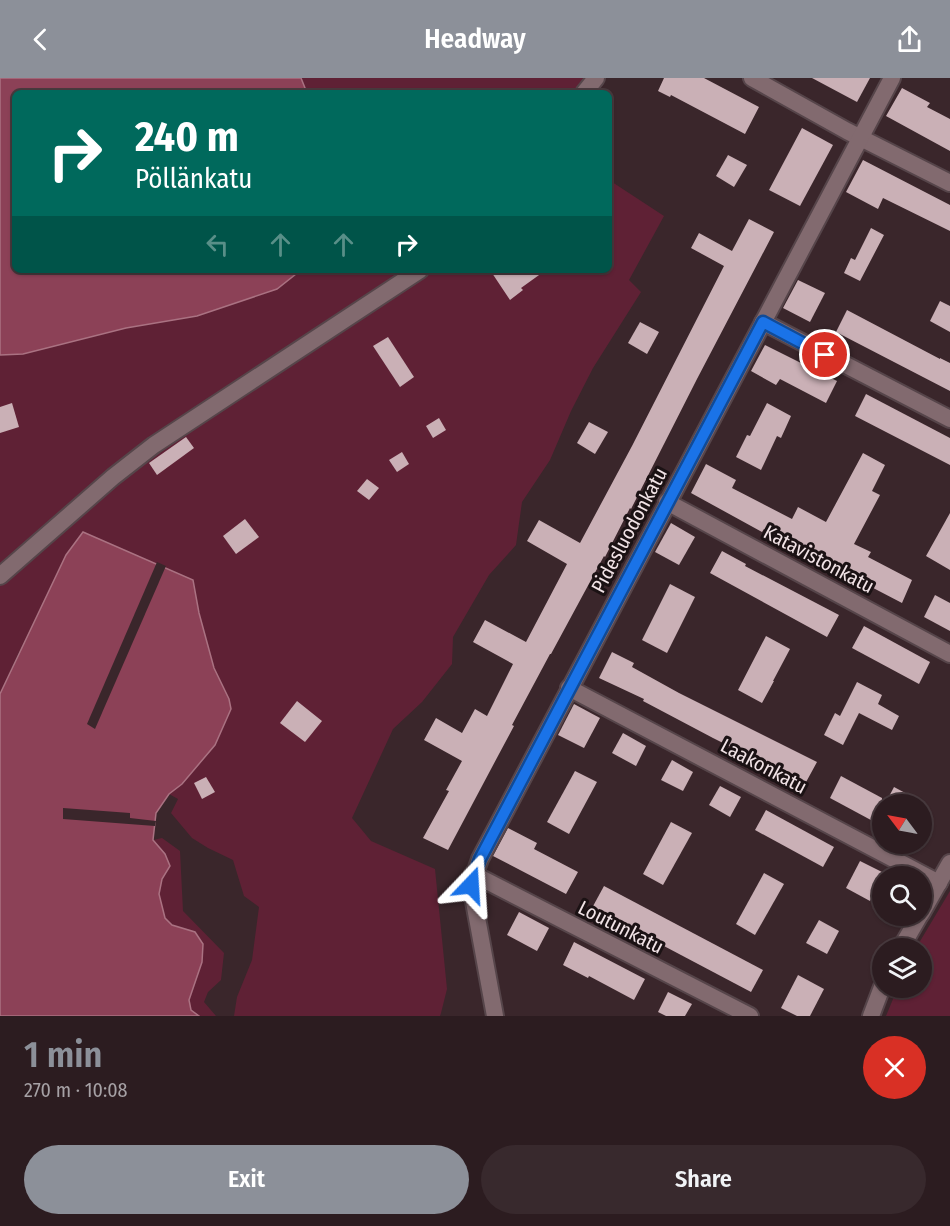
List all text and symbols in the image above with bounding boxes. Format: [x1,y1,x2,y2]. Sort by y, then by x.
icon: back [24,23,57,56]
text: Headway [424,23,526,55]
icon: share [893,23,926,56]
text: 240 m [135,112,239,162]
icon: right [36,114,114,192]
text: Pöllänkatu [135,163,252,195]
icon: left [201,228,234,261]
icon: ahead [264,228,297,261]
icon: ahead [327,228,360,261]
icon: right [390,228,423,261]
pin [799,329,850,380]
icon: arrive [808,338,841,371]
street label: Pidesluodonkatu [586,463,672,597]
street label: Katavistonkatu [760,520,878,598]
street label: Laakonkatu [717,733,811,799]
north arrow [872,794,932,854]
map controls [872,794,932,998]
position arrow [439,853,503,917]
button: search [872,866,932,926]
street label: Loutunkatu [574,895,668,959]
button: layers [872,938,932,998]
text: 1 min [24,1033,102,1077]
button: close [863,1036,926,1099]
text: 270 m · 10:08 [24,1078,128,1102]
button: Exit [24,1145,469,1214]
button: Share [481,1145,926,1214]

